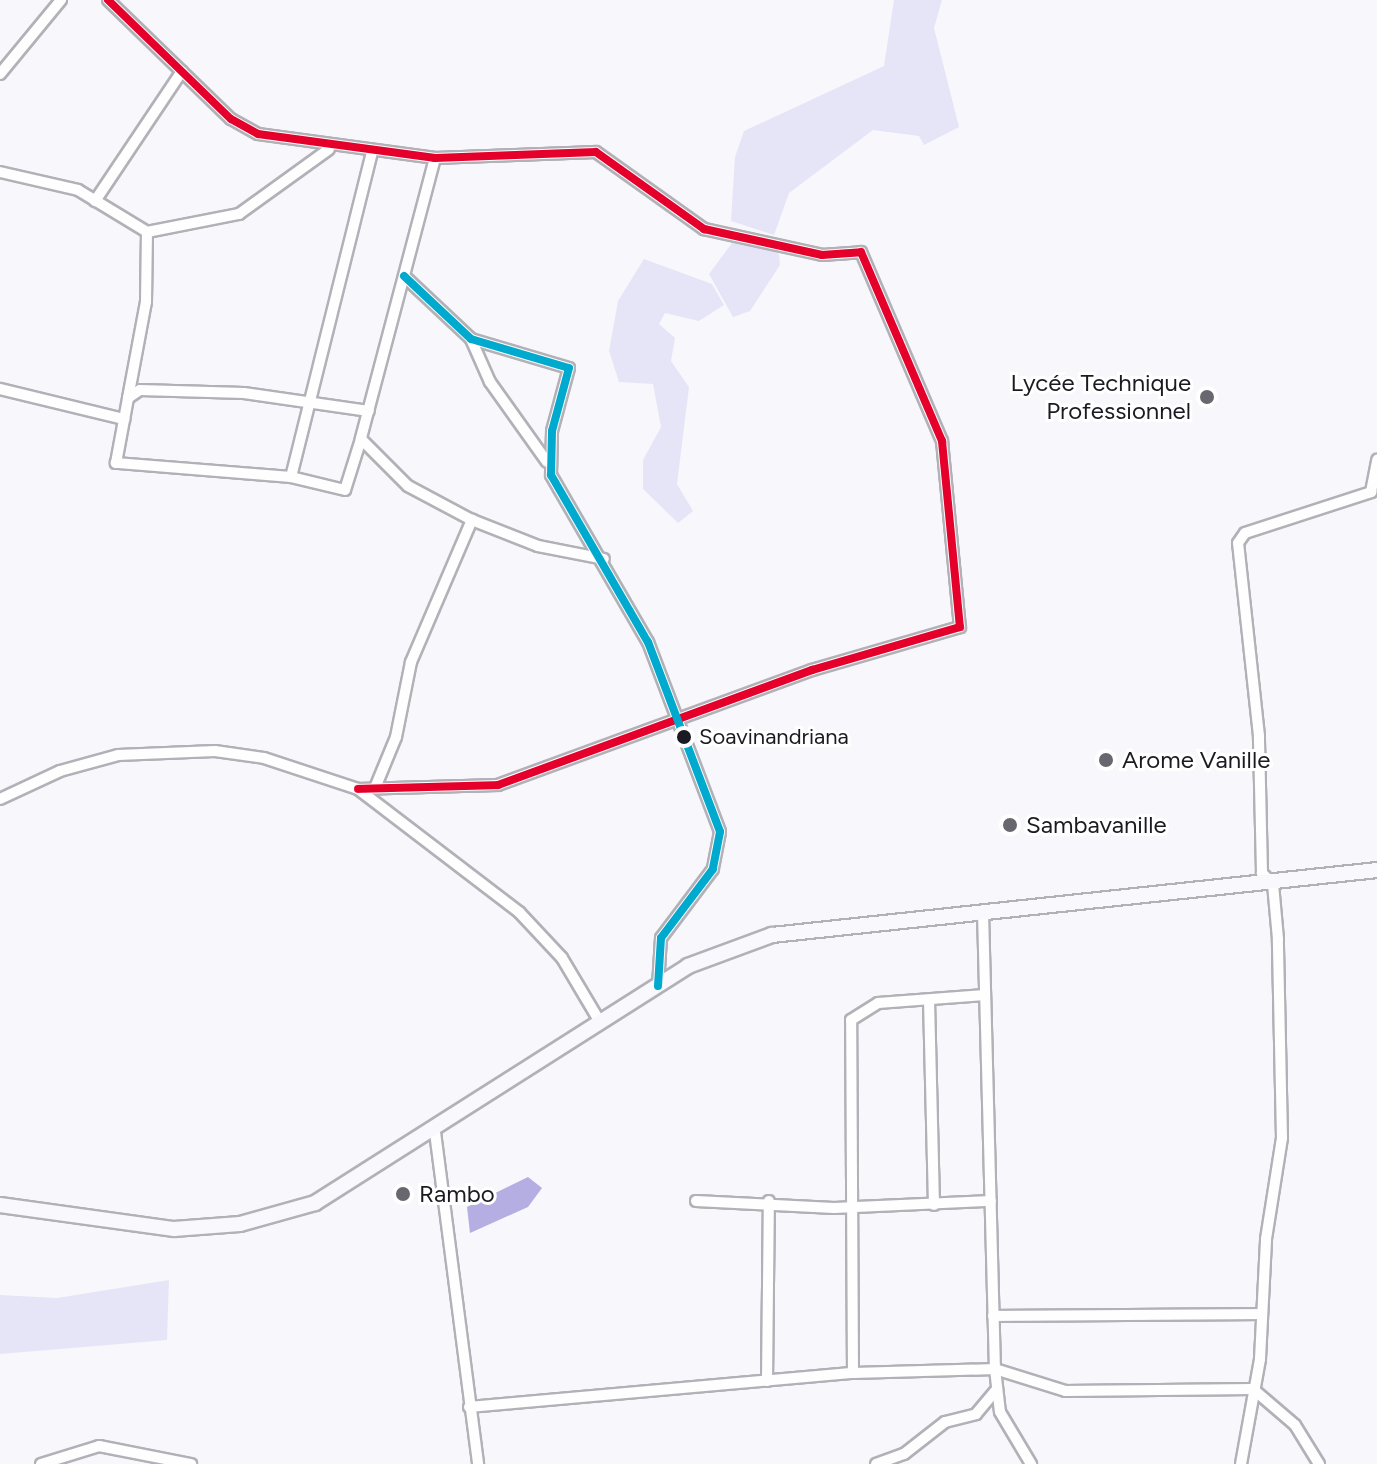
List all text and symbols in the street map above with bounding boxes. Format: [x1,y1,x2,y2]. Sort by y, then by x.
place label: Lycée Technique Professionnel [1011,369,1191,425]
marker: Lycée Technique Professionnel [1198,388,1216,406]
place label: Soavinandriana [699,724,849,750]
marker: Soavinandriana [676,729,692,745]
place label: Arome Vanille [1122,746,1270,774]
marker: Arome Vanille [1097,751,1115,769]
place label: Sambavanille [1026,811,1167,839]
marker: Sambavanille [1001,816,1019,834]
place label: Rambo [419,1180,495,1208]
marker: Rambo [394,1185,412,1203]

